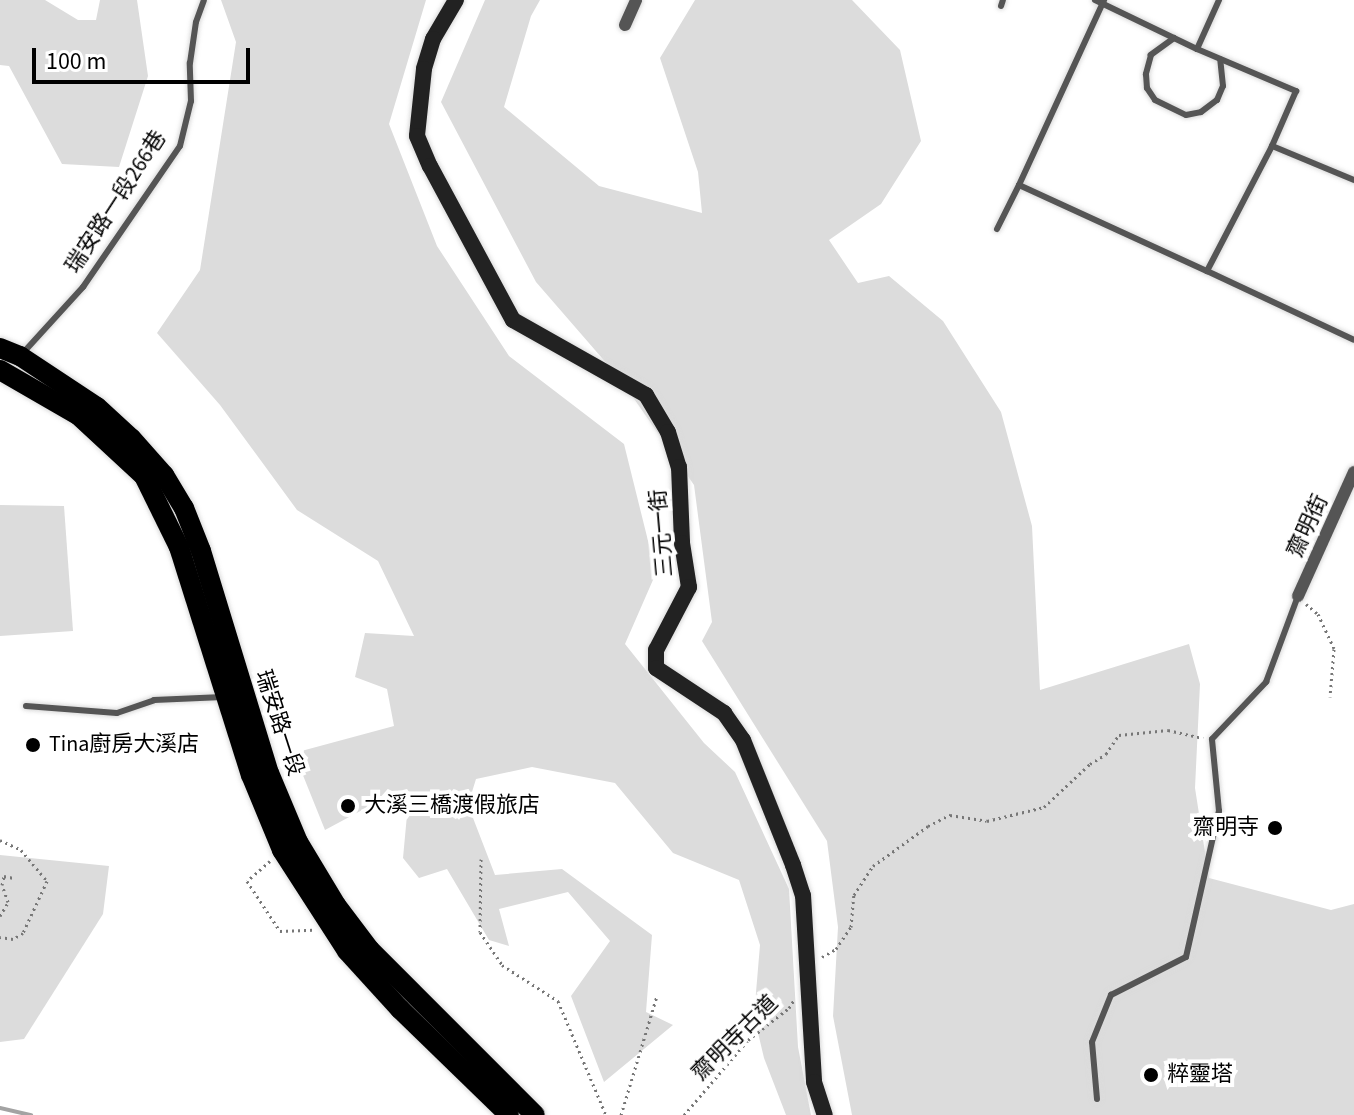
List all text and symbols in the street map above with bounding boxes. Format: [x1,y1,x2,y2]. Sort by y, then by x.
scale bar [36,32,254,82]
text: 100 m [46,44,106,79]
street label: 瑞安路一段266巷 [60,126,172,278]
street label: 三元一街 [645,488,679,578]
street label: 齋明街 [1282,491,1334,561]
street label: 瑞安路一段 [249,667,309,779]
place label: Tina廚房大溪店 [49,732,199,758]
marker: Tina廚房大溪店 [24,736,42,754]
place label: 大溪三橋渡假旅店 [364,793,540,819]
marker: 大溪三橋渡假旅店 [339,797,357,815]
place label: 齋明寺 [1193,815,1259,841]
marker: 齋明寺 [1266,819,1284,837]
street label: 齋明寺古道 [687,990,783,1086]
place label: 粹靈塔 [1167,1062,1233,1088]
marker: 粹靈塔 [1142,1066,1160,1084]

